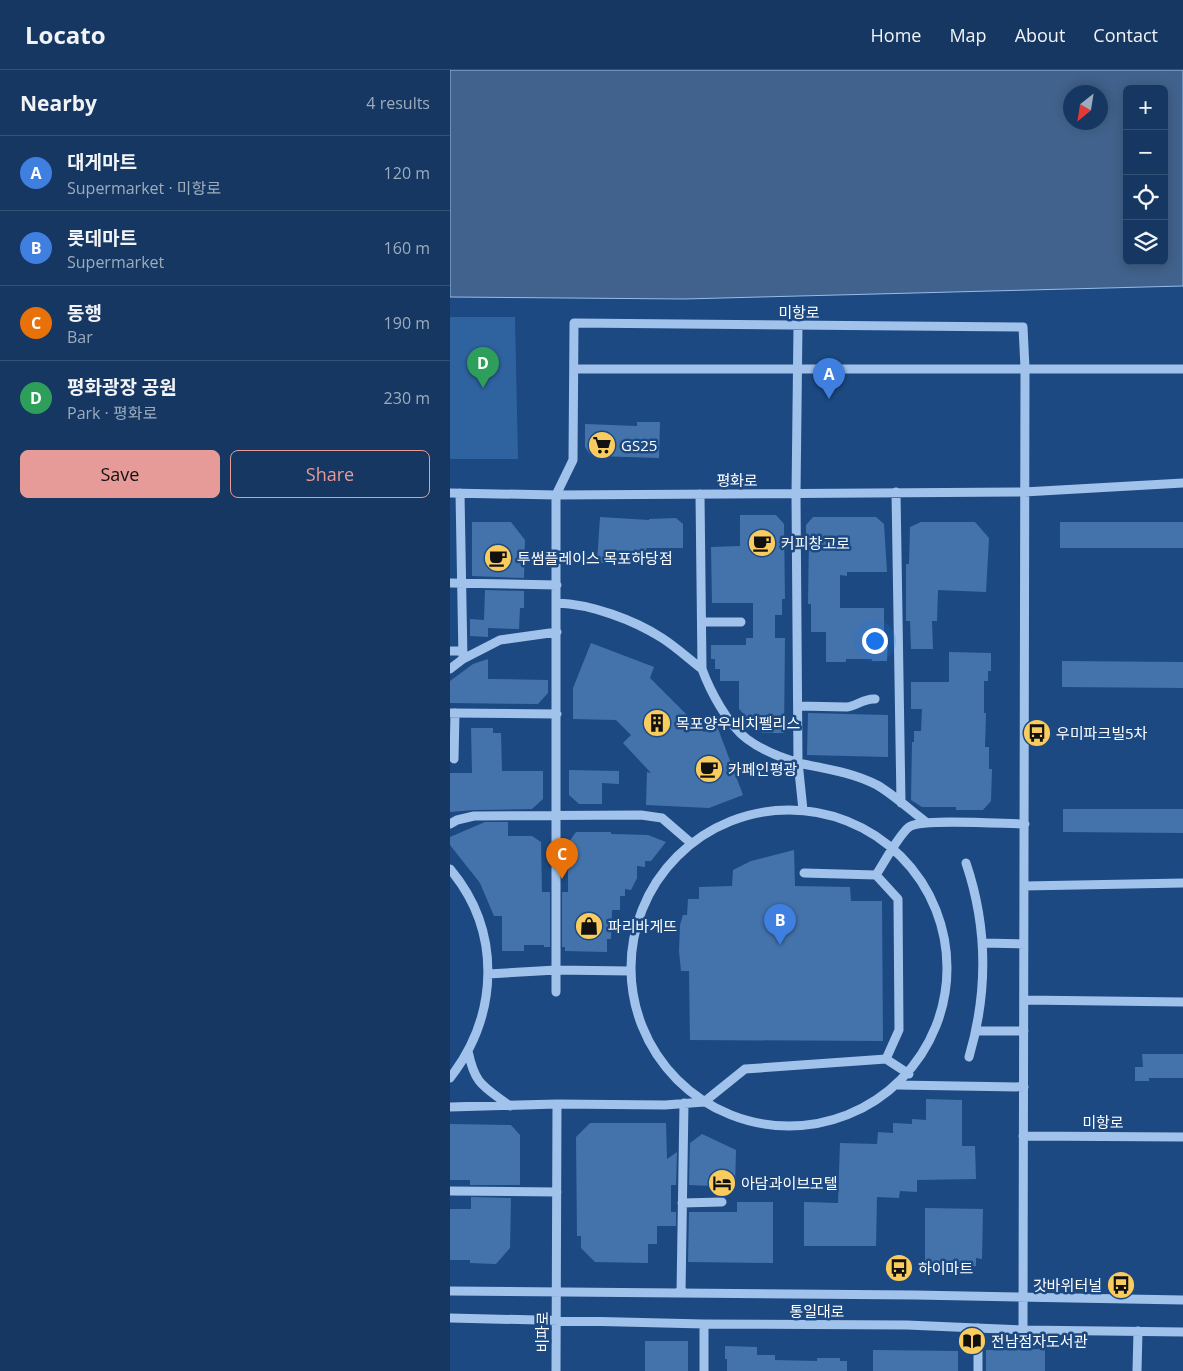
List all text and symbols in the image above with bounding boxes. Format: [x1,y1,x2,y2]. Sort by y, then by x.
text: Locato [25,18,106,51]
text: Home [871,23,921,47]
text: Map [949,23,987,47]
text: About [1015,23,1065,47]
text: Contact [1093,23,1158,47]
north arrow [1063,85,1108,130]
map controls [1123,85,1168,265]
button: + [1123,85,1168,130]
text: Nearby [20,89,97,117]
text: 4 results [366,92,430,114]
button: − [1123,130,1168,175]
text: 대게마트 [67,149,137,175]
text: A [30,162,42,184]
text: 120 m [384,162,430,184]
button: locate [1123,175,1168,220]
text: Supermarket · 미항로 [67,177,221,199]
button: layers [1123,220,1168,265]
text: 롯데마트 [67,225,137,251]
text: B [31,237,41,259]
text: 160 m [384,237,430,259]
text: Supermarket [67,251,164,273]
text: 동행 [67,300,102,326]
street label: 미항로 [778,302,820,322]
text: C [31,312,41,334]
text: 190 m [384,312,430,334]
text: Bar [67,326,93,348]
pin: D [467,347,499,388]
pin: A [813,358,845,399]
text: 평화광장 공원 [67,374,177,400]
text: D [30,387,42,409]
text: 230 m [384,387,430,409]
text: Park · 평화로 [67,402,157,424]
supermarket icon: GS25 [587,430,617,460]
place label: GS25 [621,435,657,455]
button: Save [20,450,220,498]
button: Share [230,450,430,498]
street label: 평화로 [716,470,758,490]
cafe icon: 커피창고로 [747,528,777,558]
place label: 커피창고로 [781,533,850,553]
cafe icon: 투썸플레이스 목포하당점 [483,543,513,573]
place label: 투썸플레이스 목포하당점 [517,548,673,568]
your location [862,628,888,654]
building icon: 목포양우비치펠리스 [642,708,672,738]
place label: 목포양우비치펠리스 [676,713,800,733]
bus stop icon: 우미파크빌5차 [1022,718,1052,748]
place label: 우미파크빌5차 [1056,723,1148,743]
cafe icon: 카페인평광 [694,754,724,784]
place label: 카페인평광 [728,759,797,779]
pin: C [546,838,578,879]
pin: B [764,904,796,945]
shop icon: 파리바게뜨 [574,911,604,941]
place label: 파리바게뜨 [608,916,677,936]
street label: 미항로 [1082,1112,1124,1132]
hotel icon: 아담과이브모텔 [707,1168,737,1198]
place label: 아담과이브모텔 [741,1173,838,1193]
bus stop icon: 하이마트 [884,1253,914,1283]
place label: 하이마트 [918,1258,973,1278]
bus stop icon: 갓바위터널 [1106,1270,1136,1300]
place label: 갓바위터널 [1033,1275,1102,1295]
street label: 통일대로 [789,1301,845,1321]
street label: 비파로 [532,1311,552,1353]
library icon: 전남점자도서관 [957,1326,987,1356]
place label: 전남점자도서관 [991,1331,1088,1351]

